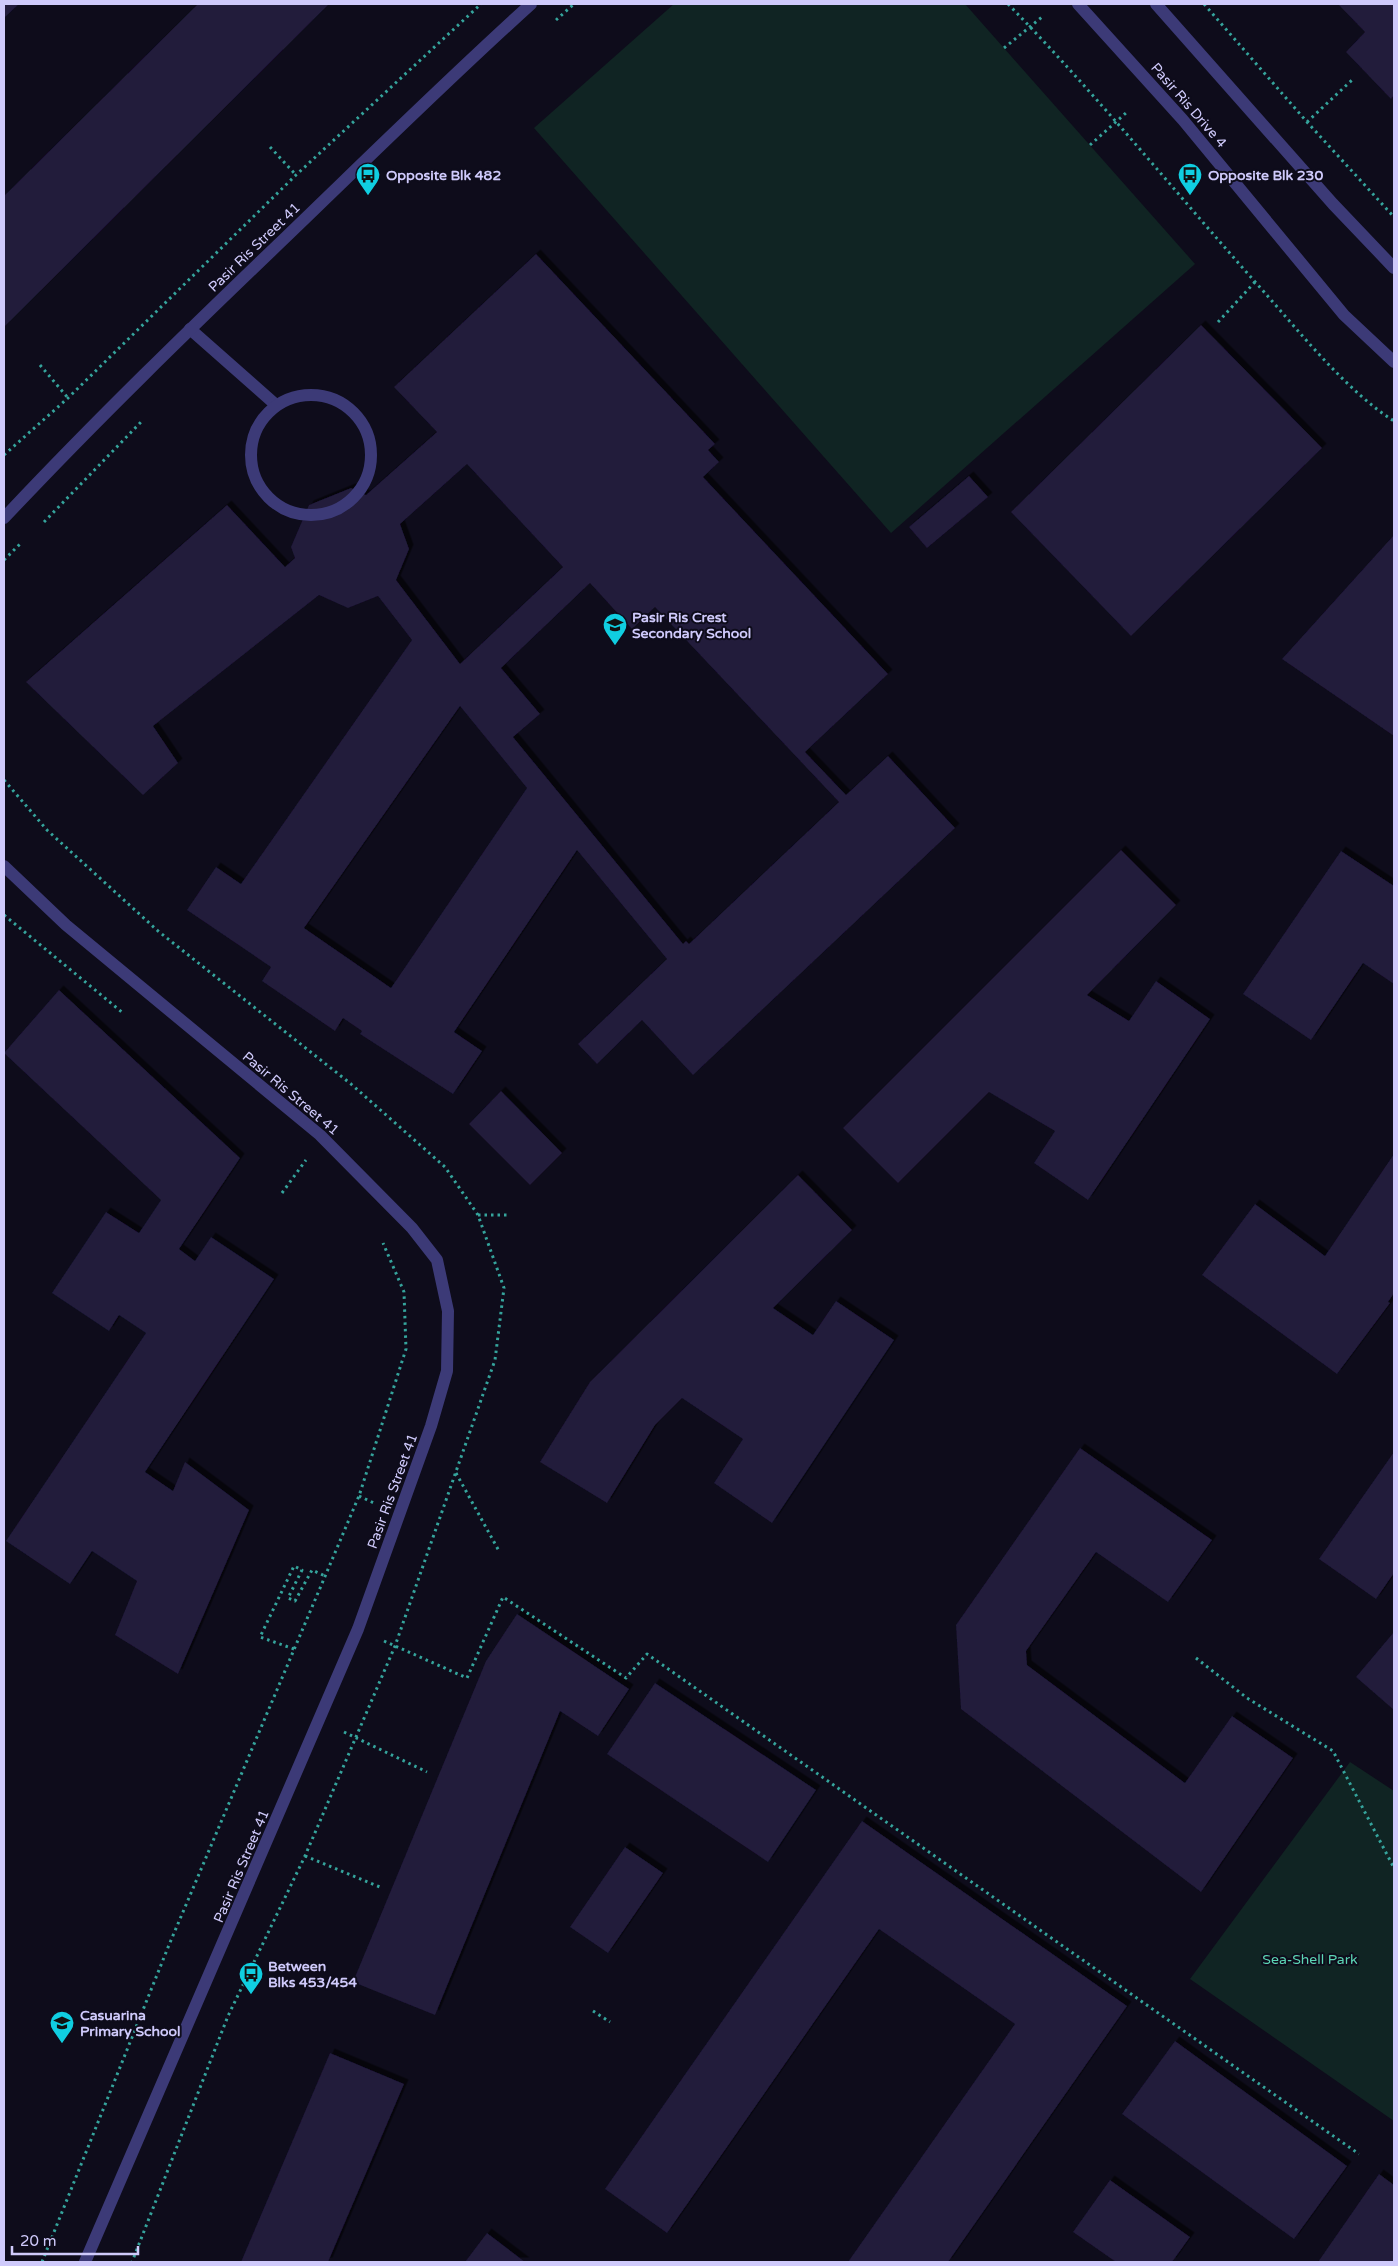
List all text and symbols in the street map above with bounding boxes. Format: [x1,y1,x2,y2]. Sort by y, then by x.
street label: Pasir Ris Drive 4 [1147,59,1230,151]
bus stop icon: Opposite Blk 482 [355,162,381,196]
bus stop icon: Opposite Blk 230 [1177,162,1203,196]
place label: Opposite Blk 482 [386,167,501,184]
place label: Opposite Blk 230 [1208,167,1323,184]
street label: Pasir Ris Street 41 [205,199,304,296]
place label: Pasir Ris Crest Secondary School [632,609,751,642]
school or university icon: Pasir Ris Crest Secondary School [602,612,628,646]
street label: Pasir Ris Street 41 [239,1048,343,1139]
street label: Pasir Ris Street 41 [364,1431,421,1551]
street label: Pasir Ris Street 41 [210,1807,273,1925]
park label: Sea-Shell Park [1262,1951,1358,1968]
place label: Between Blks 453/454 [268,1958,357,1991]
bus stop icon: Between Blks 453/454 [238,1961,264,1995]
place label: Casuarina Primary School [80,2007,181,2040]
school or university icon: Casuarina Primary School [49,2010,75,2044]
scale bar [12,2224,139,2256]
text: 20 m [20,2232,57,2250]

